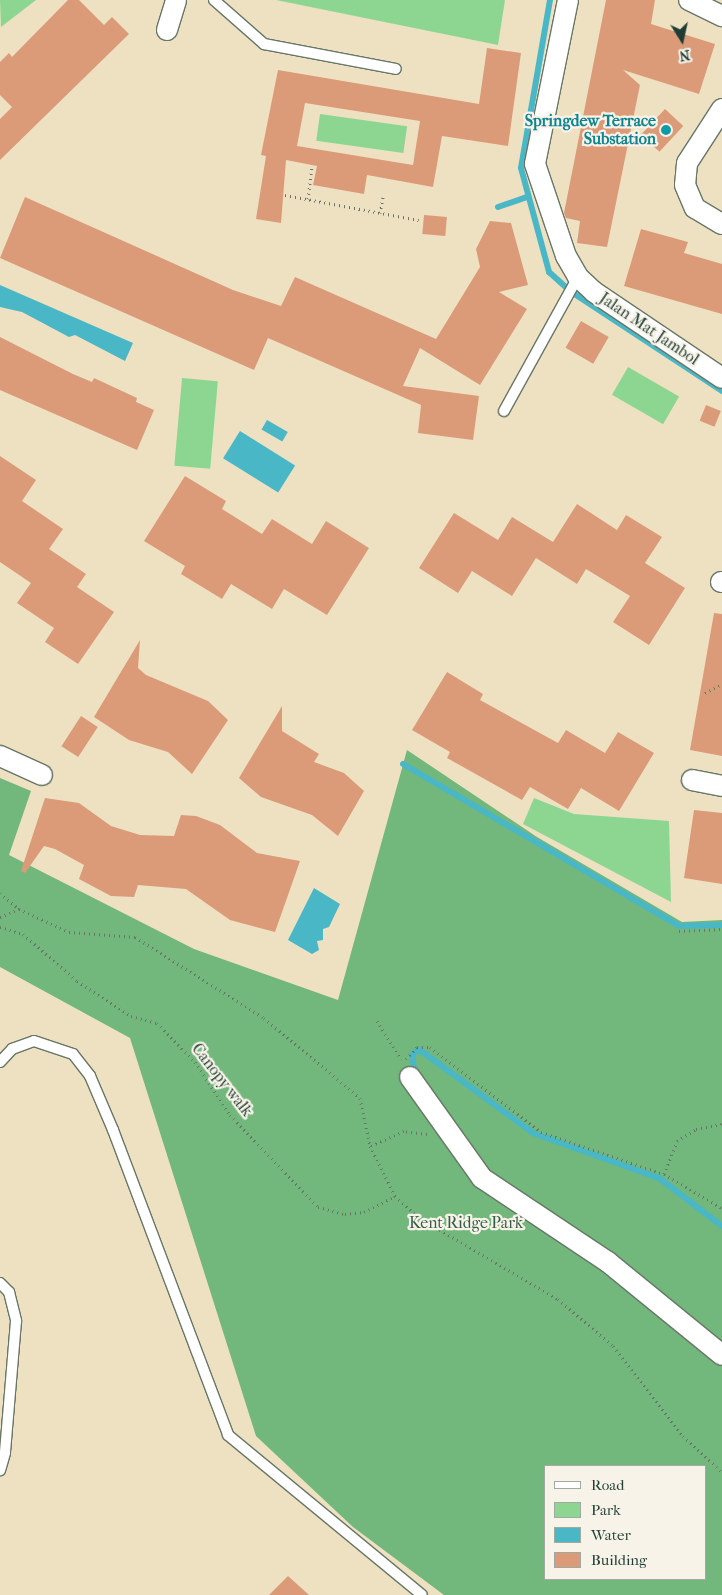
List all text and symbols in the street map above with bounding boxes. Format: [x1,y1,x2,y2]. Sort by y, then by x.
north arrow [657,15,707,65]
text: N [678,46,691,65]
place label: Springdew Terrace Substation [525,111,656,149]
marker: Springdew Terrace Substation [660,124,672,136]
street label: Jalan Mat Jambol [596,289,702,369]
street label: Canopy walk [187,1040,257,1120]
park label: Kent Ridge Park [409,1213,523,1233]
legend [544,1465,707,1580]
text: Road [591,1476,624,1494]
text: Park [591,1501,621,1519]
text: Water [591,1526,631,1544]
text: Building [591,1551,647,1569]

